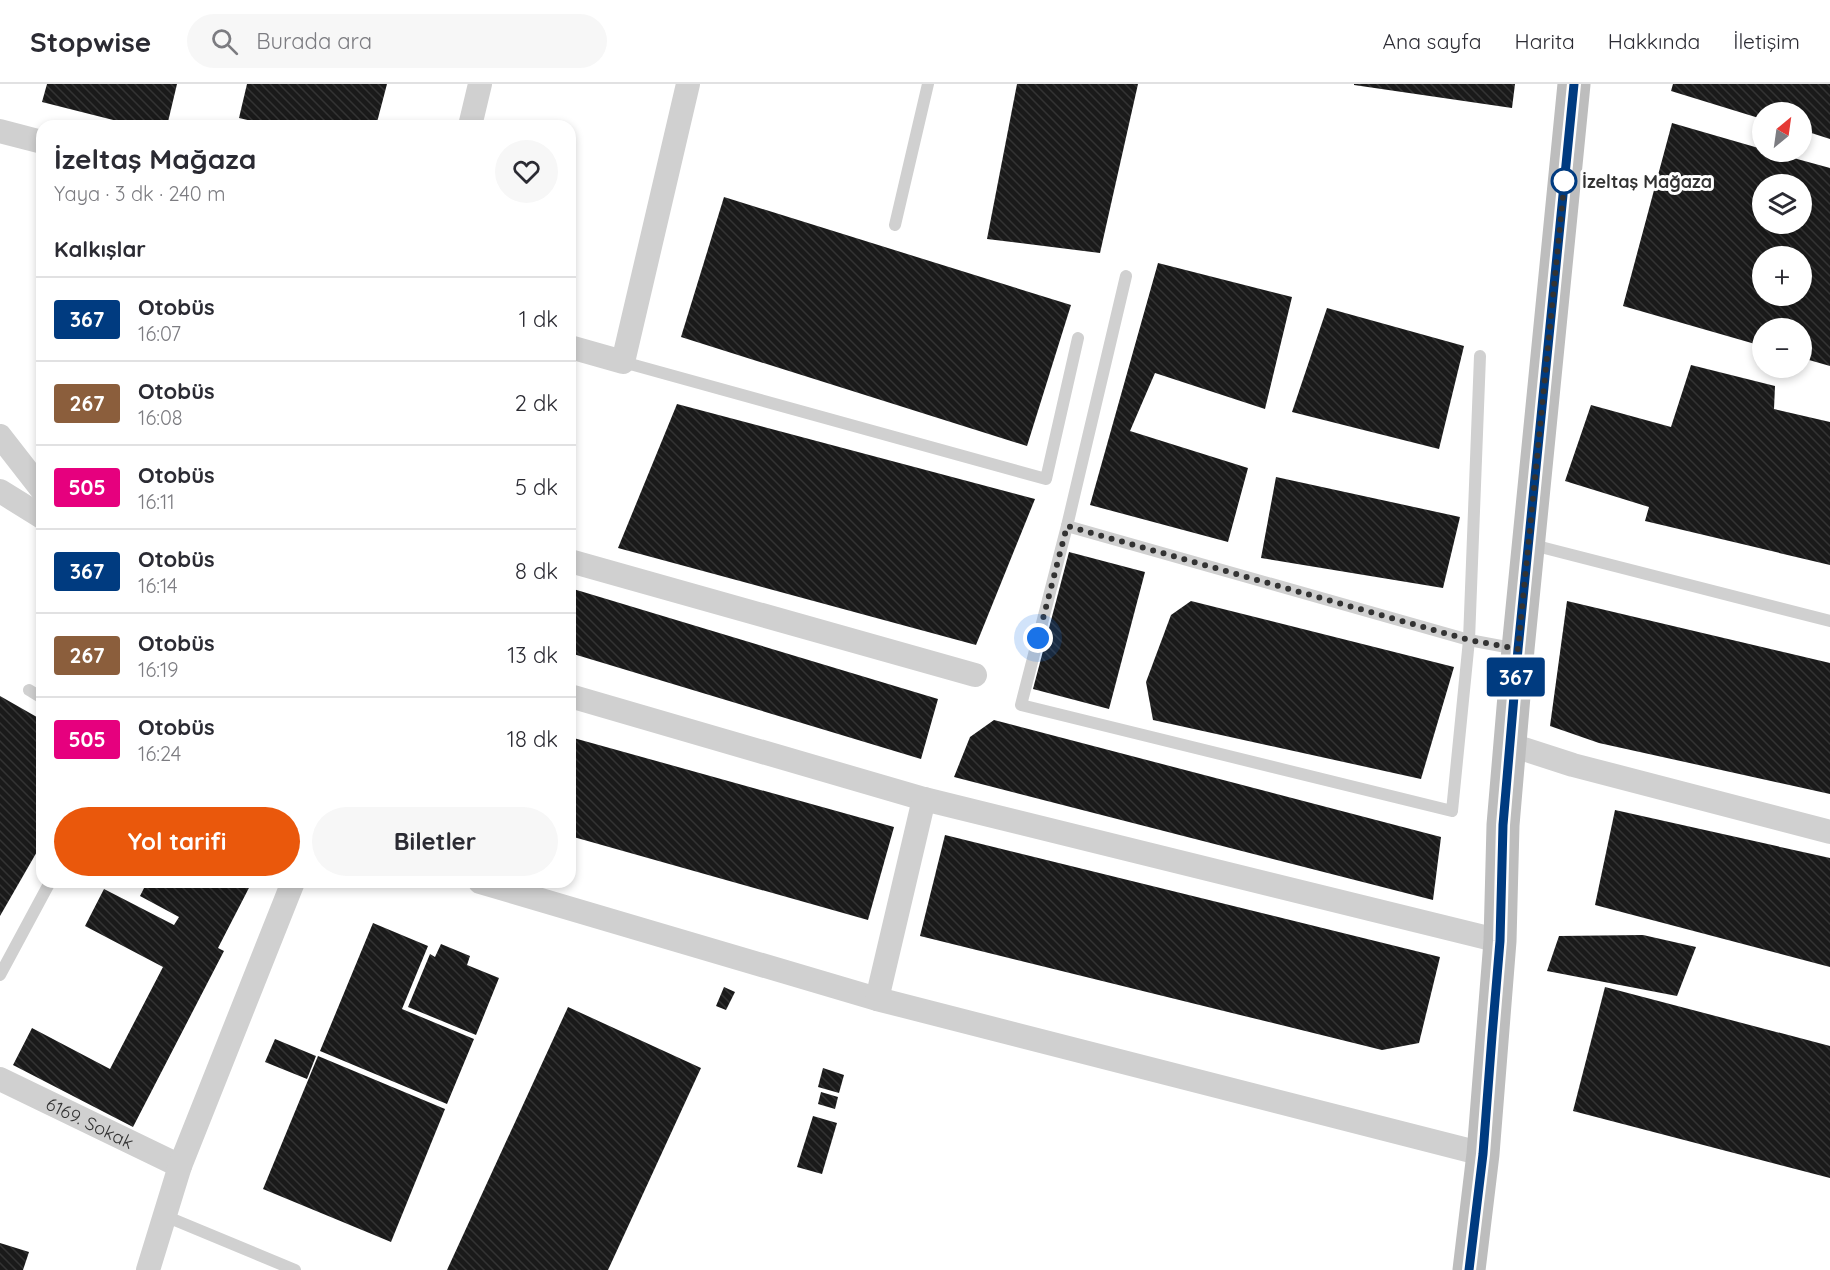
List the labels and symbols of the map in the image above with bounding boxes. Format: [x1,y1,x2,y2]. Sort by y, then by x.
north arrow [1752,102,1812,162]
marker: İzeltaş Mağaza [1551,168,1577,194]
place label: İzeltaş Mağaza [1582,170,1712,193]
your location [1023,623,1053,653]
line badge: 367 [1482,658,1550,696]
street label: 6169. Sokak [42,1092,138,1153]

